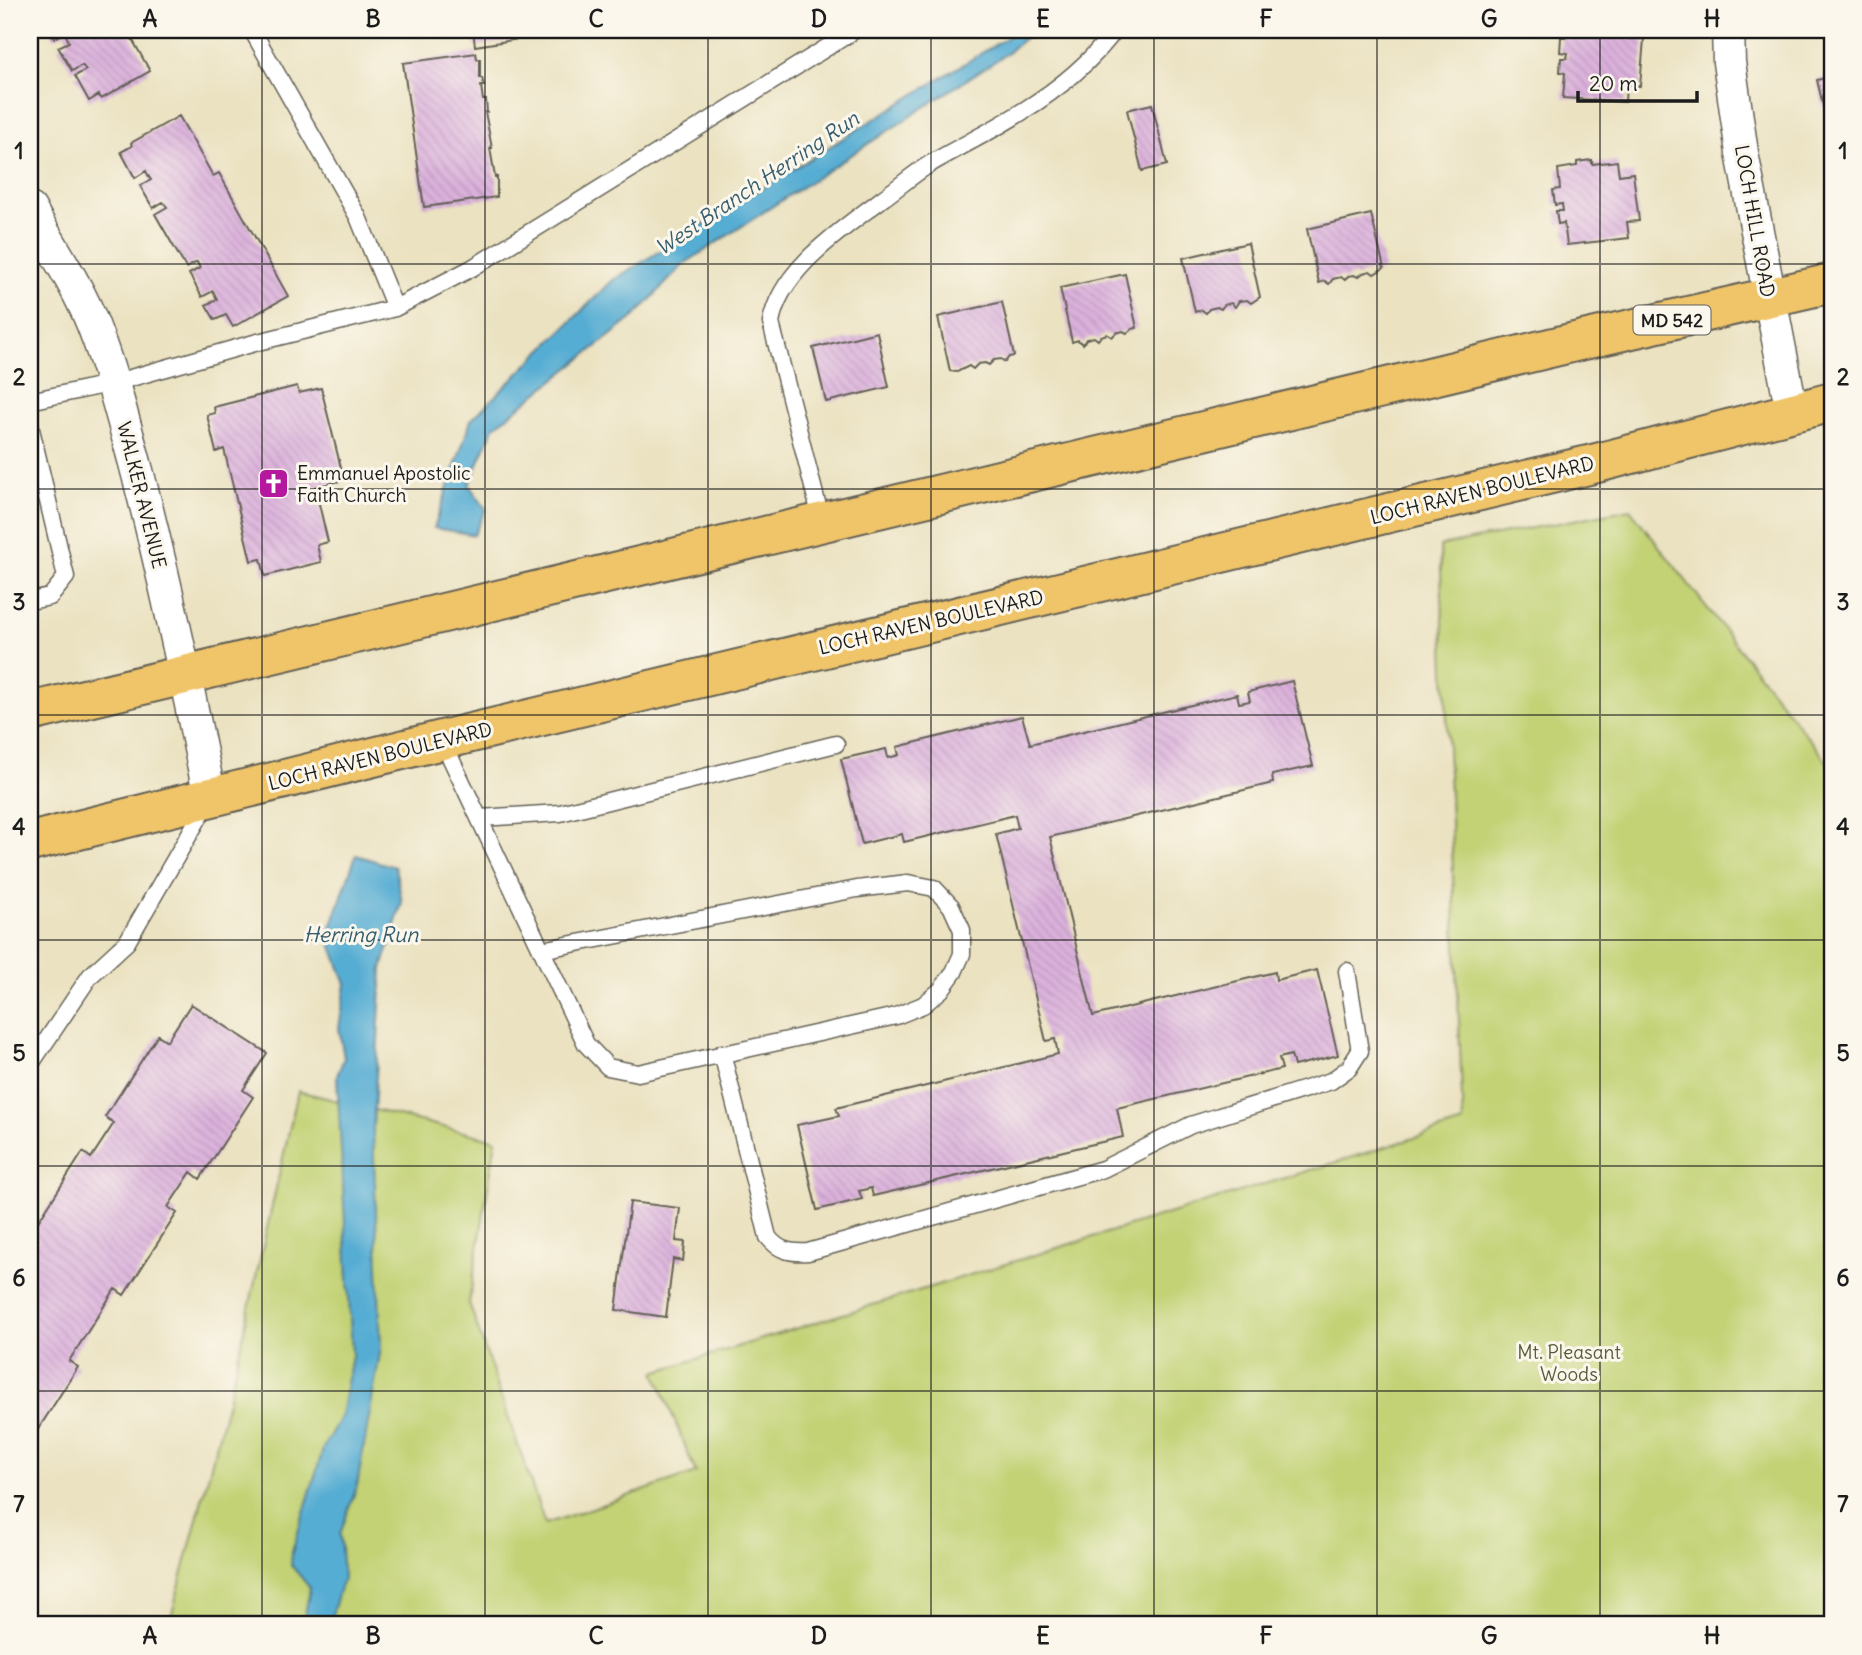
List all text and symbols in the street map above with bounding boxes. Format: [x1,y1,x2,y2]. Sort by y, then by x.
text: A [143,4,158,33]
text: B [365,4,381,33]
text: C [588,4,604,33]
text: D [811,4,827,33]
text: E [1036,4,1050,33]
text: F [1259,4,1273,33]
text: G [1481,4,1497,33]
text: H [1704,4,1720,33]
scale bar [1578,60,1698,104]
text: 20 m [1589,70,1638,97]
water label: West Branch Herring Run [650,104,865,261]
text: 1 [14,136,24,165]
text: 1 [1838,136,1848,165]
street label: LOCH HILL ROAD [1730,143,1780,299]
road number: MD 542 [1634,306,1710,334]
text: 2 [13,362,26,391]
text: 2 [1837,362,1850,391]
street label: WALKER AVENUE [112,419,172,571]
street label: LOCH RAVEN BOULEVARD [1368,451,1596,529]
place label: Emmanuel Apostolic Faith Church [297,461,471,507]
church icon: Emmanuel Apostolic Faith Church [257,467,291,501]
street label: LOCH RAVEN BOULEVARD [816,584,1046,660]
text: 3 [12,587,26,616]
text: 3 [1836,587,1850,616]
street label: LOCH RAVEN BOULEVARD [266,717,494,795]
text: 4 [12,812,26,841]
text: 4 [1836,812,1850,841]
water label: Herring Run [304,921,419,948]
text: 5 [12,1038,26,1067]
text: 5 [1836,1038,1850,1067]
text: 6 [12,1263,26,1292]
text: 6 [1836,1263,1850,1292]
park label: Mt. Pleasant Woods [1517,1340,1621,1386]
text: 7 [13,1489,25,1518]
text: 7 [1837,1489,1849,1518]
text: A [143,1621,158,1650]
text: B [365,1621,381,1650]
text: C [588,1621,604,1650]
text: D [811,1621,827,1650]
text: E [1036,1621,1050,1650]
text: F [1259,1621,1273,1650]
text: G [1481,1621,1497,1650]
text: H [1704,1621,1720,1650]

